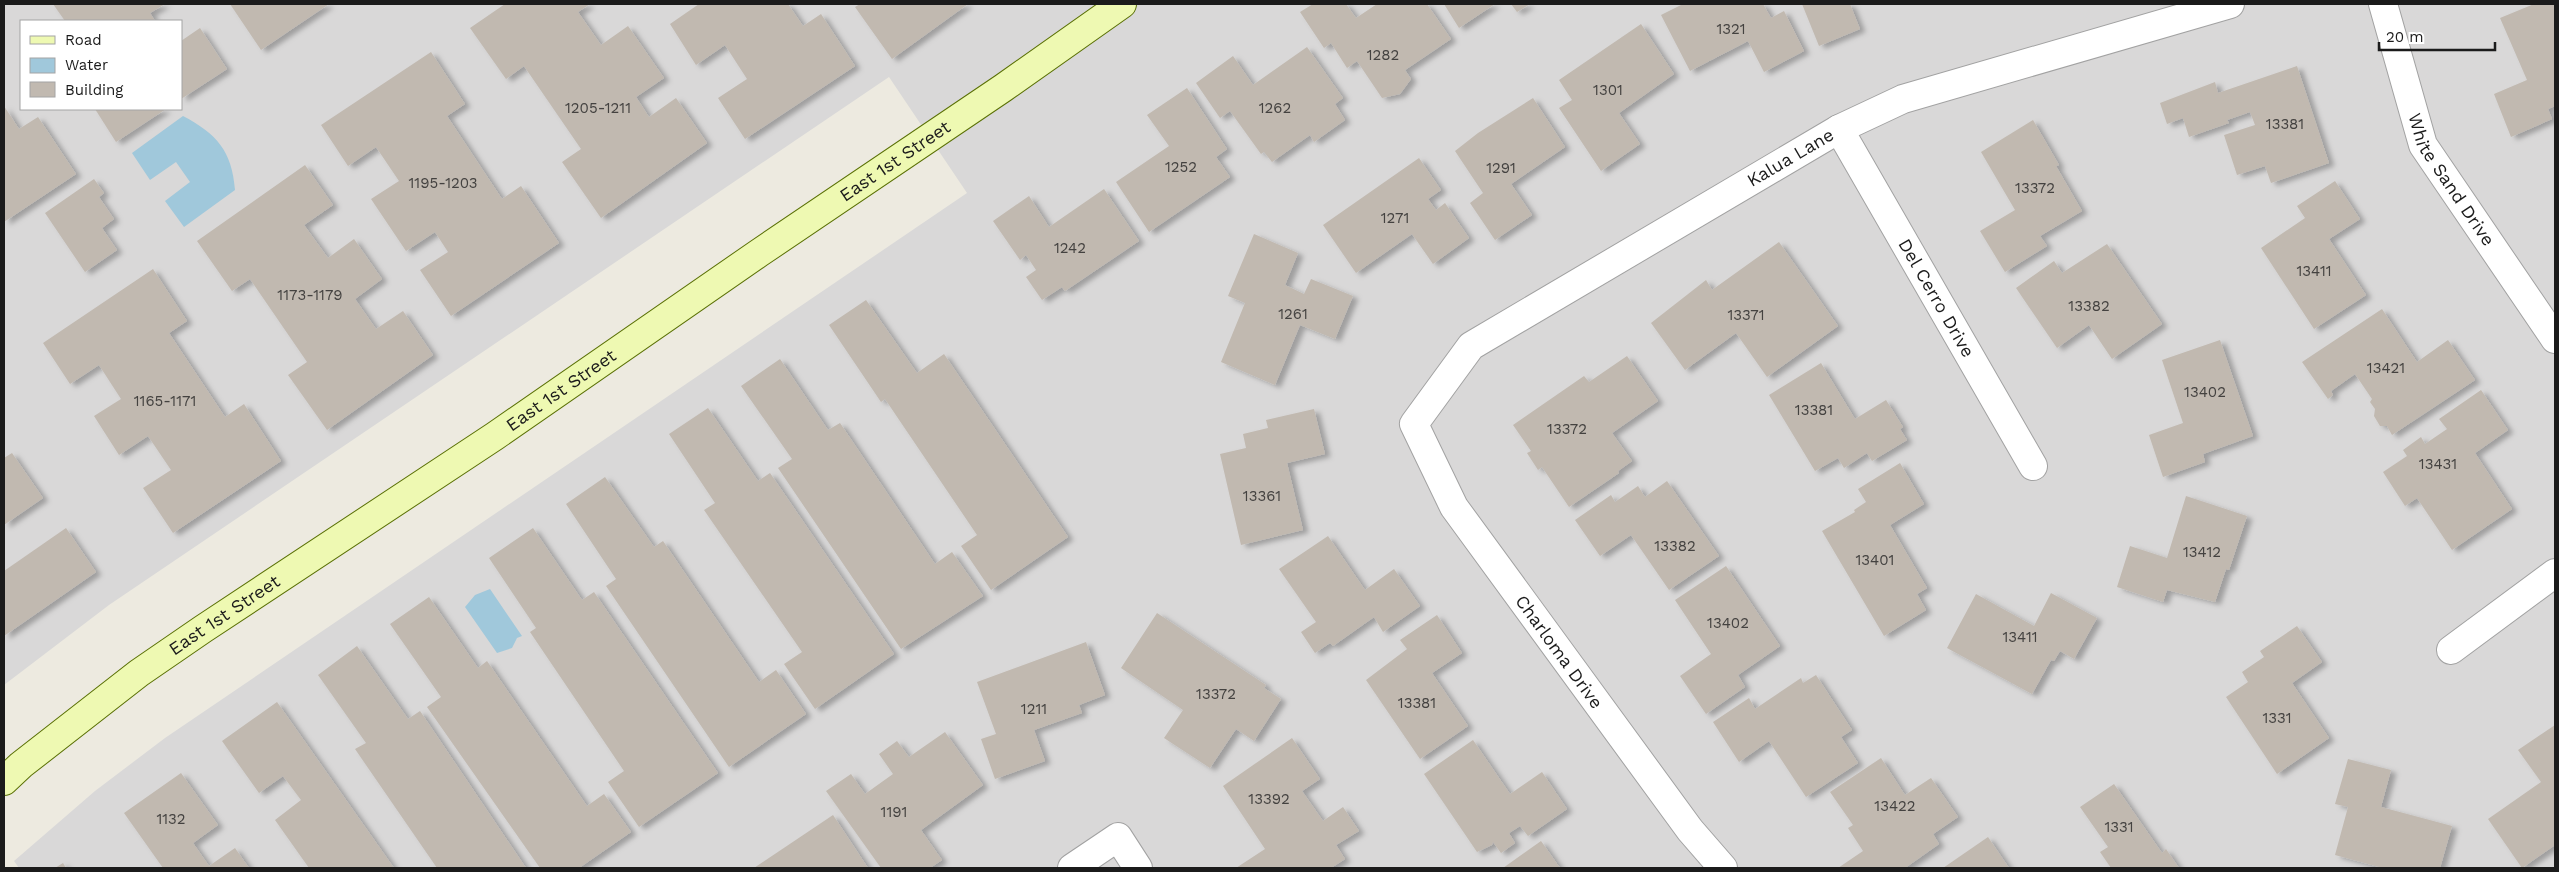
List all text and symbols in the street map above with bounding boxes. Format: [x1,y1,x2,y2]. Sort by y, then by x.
legend [20,20,182,110]
house number: 1321 [1716,20,1746,38]
scale bar [2379,20,2495,52]
text: 20 m [2386,28,2424,46]
text: Road [65,31,102,49]
house number: 1282 [1367,46,1399,64]
text: Water [65,56,108,74]
text: Building [65,81,123,99]
house number: 1301 [1593,81,1623,99]
house number: 1205-1211 [565,99,631,117]
house number: 1262 [1259,99,1291,117]
street label: White Sand Drive [2404,111,2499,250]
house number: 13381 [2266,115,2304,133]
street label: East 1st Street [835,116,954,205]
street label: Kalua Lane [1743,124,1837,191]
house number: 1252 [1165,158,1197,176]
house number: 1291 [1486,159,1516,177]
house number: 1195-1203 [408,174,478,192]
house number: 13372 [2015,179,2055,197]
house number: 1271 [1381,209,1409,227]
street label: Del Cerro Drive [1894,235,1979,361]
house number: 1242 [1054,239,1086,257]
house number: 13411 [2296,262,2332,280]
house number: 1173-1179 [277,286,343,304]
house number: 13382 [2068,297,2110,315]
house number: 1261 [1278,305,1308,323]
house number: 13371 [1727,306,1765,324]
street label: East 1st Street [502,344,620,435]
house number: 13421 [2367,359,2405,377]
house number: 13402 [2184,383,2226,401]
house number: 1165-1171 [134,392,196,410]
house number: 13381 [1795,401,1833,419]
house number: 13372 [1547,420,1587,438]
house number: 13431 [2419,455,2457,473]
house number: 13361 [1243,487,1281,505]
house number: 13382 [1654,537,1696,555]
house number: 13412 [2183,543,2221,561]
house number: 13401 [1856,551,1894,569]
street label: East 1st Street [165,570,284,659]
street label: Charloma Drive [1511,591,1608,713]
house number: 13402 [1707,614,1749,632]
house number: 13411 [2002,628,2038,646]
house number: 13372 [1196,685,1236,703]
house number: 13381 [1398,694,1436,712]
house number: 1211 [1021,700,1047,718]
house number: 1331 [2262,709,2292,727]
house number: 13392 [1248,790,1290,808]
house number: 13422 [1874,797,1916,815]
house number: 1191 [881,803,907,821]
house number: 1132 [156,810,186,828]
house number: 1331 [2104,818,2134,836]

